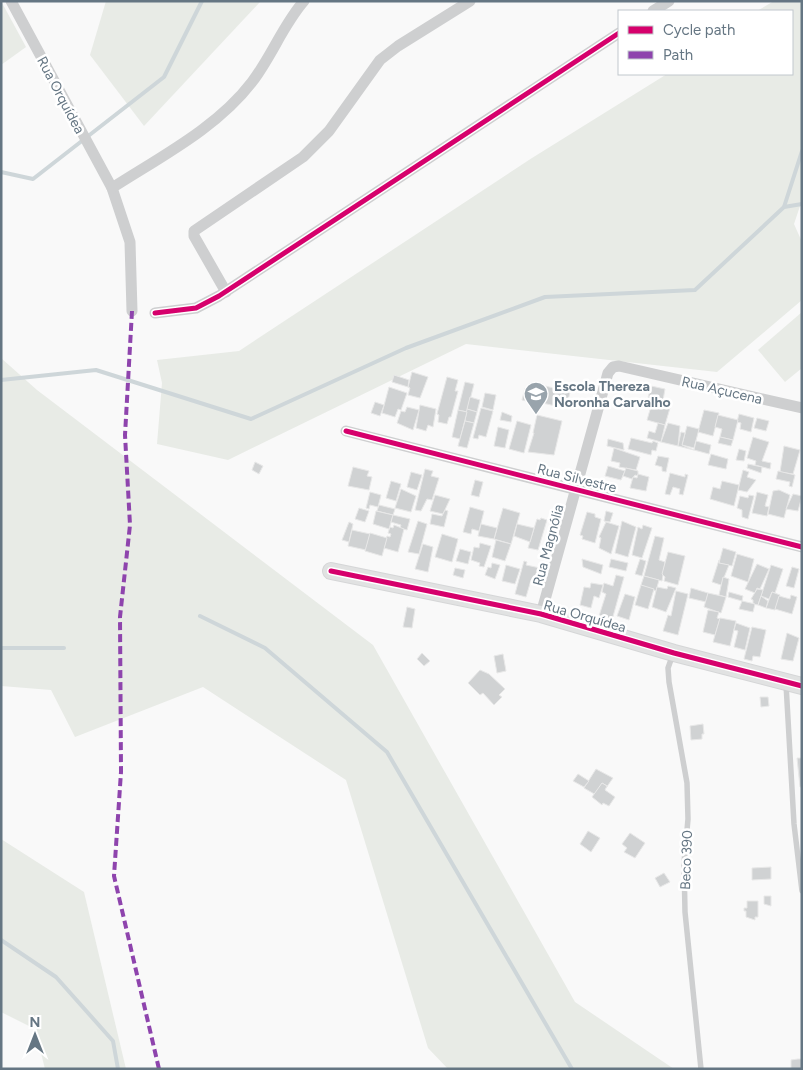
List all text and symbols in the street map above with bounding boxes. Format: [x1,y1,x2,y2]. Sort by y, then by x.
legend [618,10,793,75]
text: Cycle path [663,21,735,39]
text: Path [663,46,693,64]
street label: Rua Orquídea [33,54,88,137]
street label: Rua Açucena [680,373,764,408]
place label: Escola Thereza Noronha Carvalho [554,378,671,411]
school or university icon: Escola Thereza Noronha Carvalho [523,381,549,415]
street label: Rua Silvestre [535,460,619,497]
street label: Rua Magnólia [529,502,568,588]
street label: Rua Orquídea [542,597,628,636]
street label: Beco 390 [677,830,696,890]
north arrow [10,1010,60,1060]
text: N [30,1014,40,1031]

